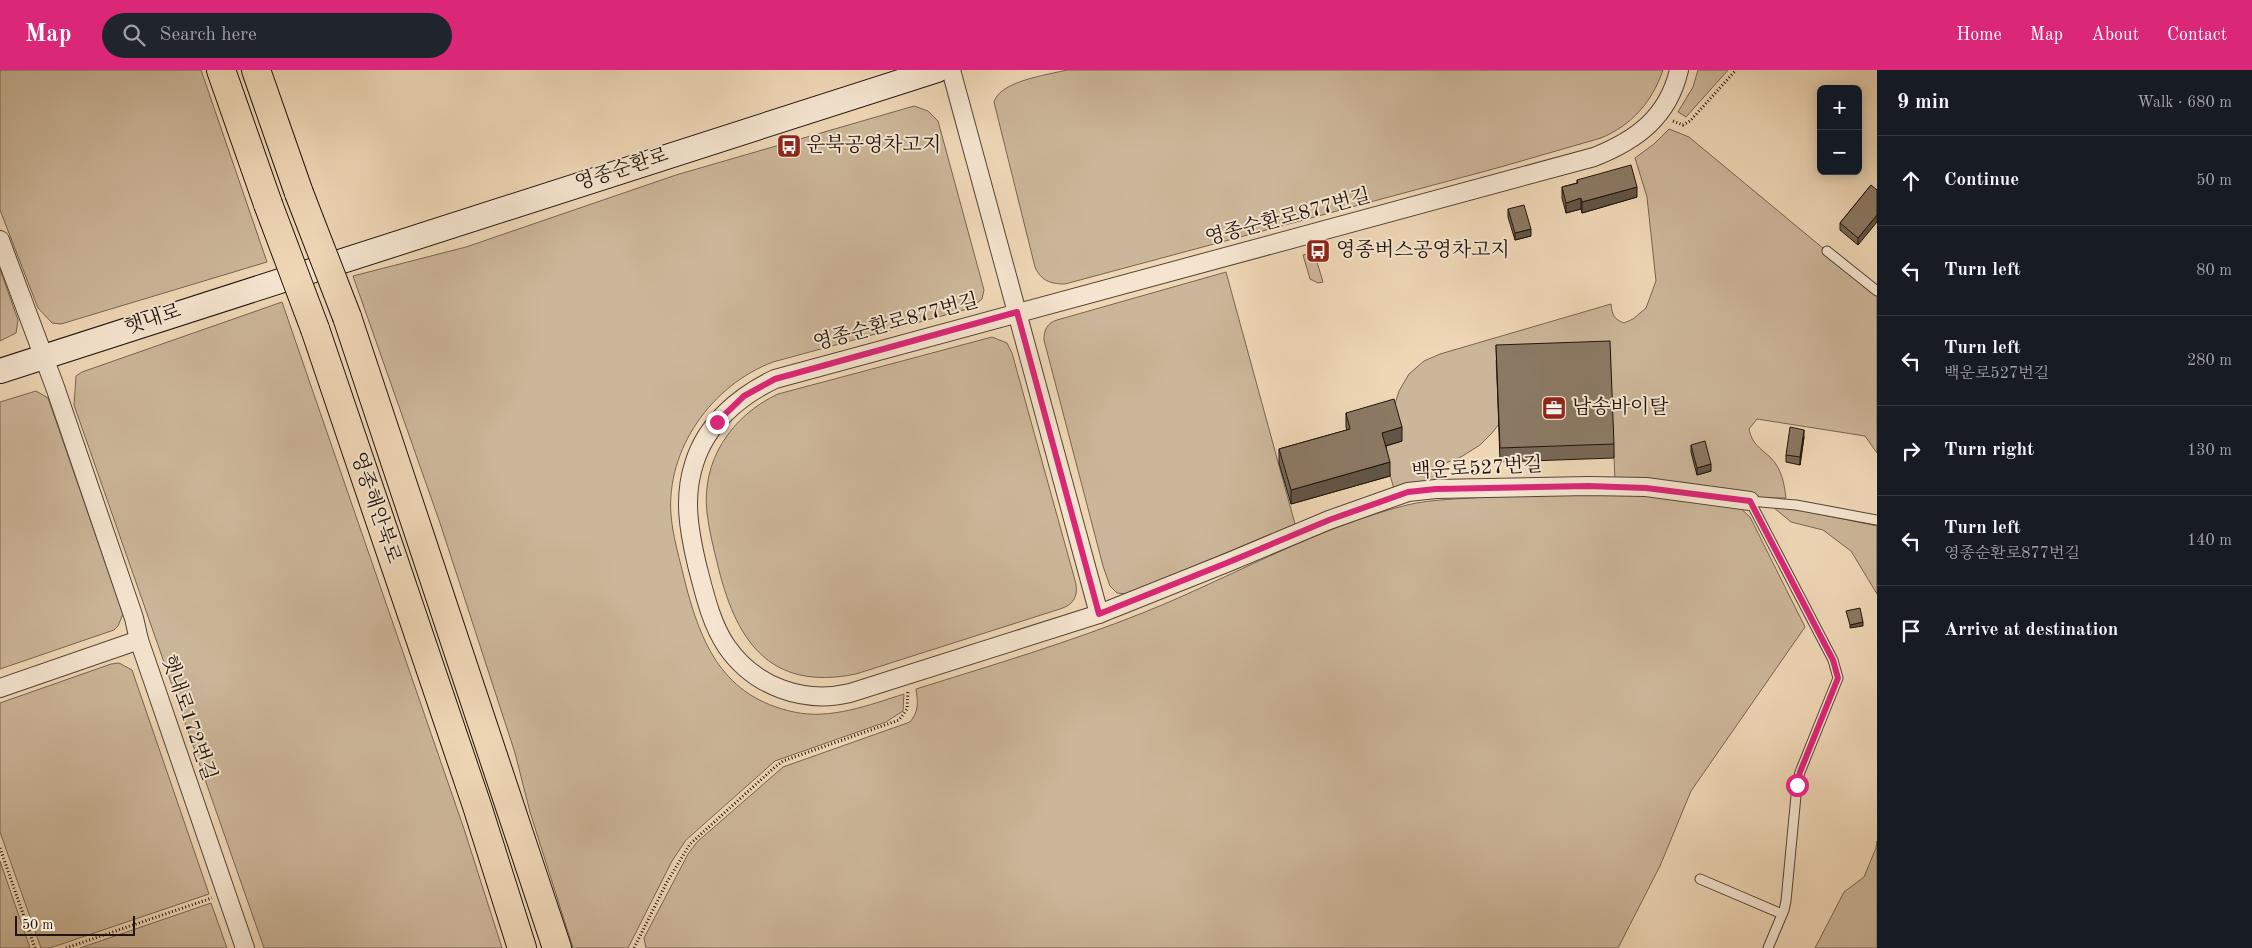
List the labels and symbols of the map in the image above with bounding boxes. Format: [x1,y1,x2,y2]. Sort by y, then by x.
bus stop icon: 운북공영차고지 [776,133,802,159]
place label: 운북공영차고지 [806,133,941,156]
street label: 영종순환로 [572,144,671,194]
street label: 영종순환로877번길 [1203,184,1373,250]
bus stop icon: 영종버스공영차고지 [1305,238,1331,264]
place label: 영종버스공영차고지 [1336,239,1510,261]
street label: 영종순환로877번길 [811,289,981,355]
street label: 햇내로 [122,300,184,338]
office icon: 남송바이탈 [1541,395,1567,421]
place label: 남송바이탈 [1572,396,1669,418]
route end [706,411,729,434]
street label: 영종해안북로 [347,449,406,566]
street label: 백운로527번길 [1411,454,1543,482]
street label: 햇내로172번길 [157,652,221,783]
route start [1786,774,1809,797]
scale bar [15,913,135,936]

